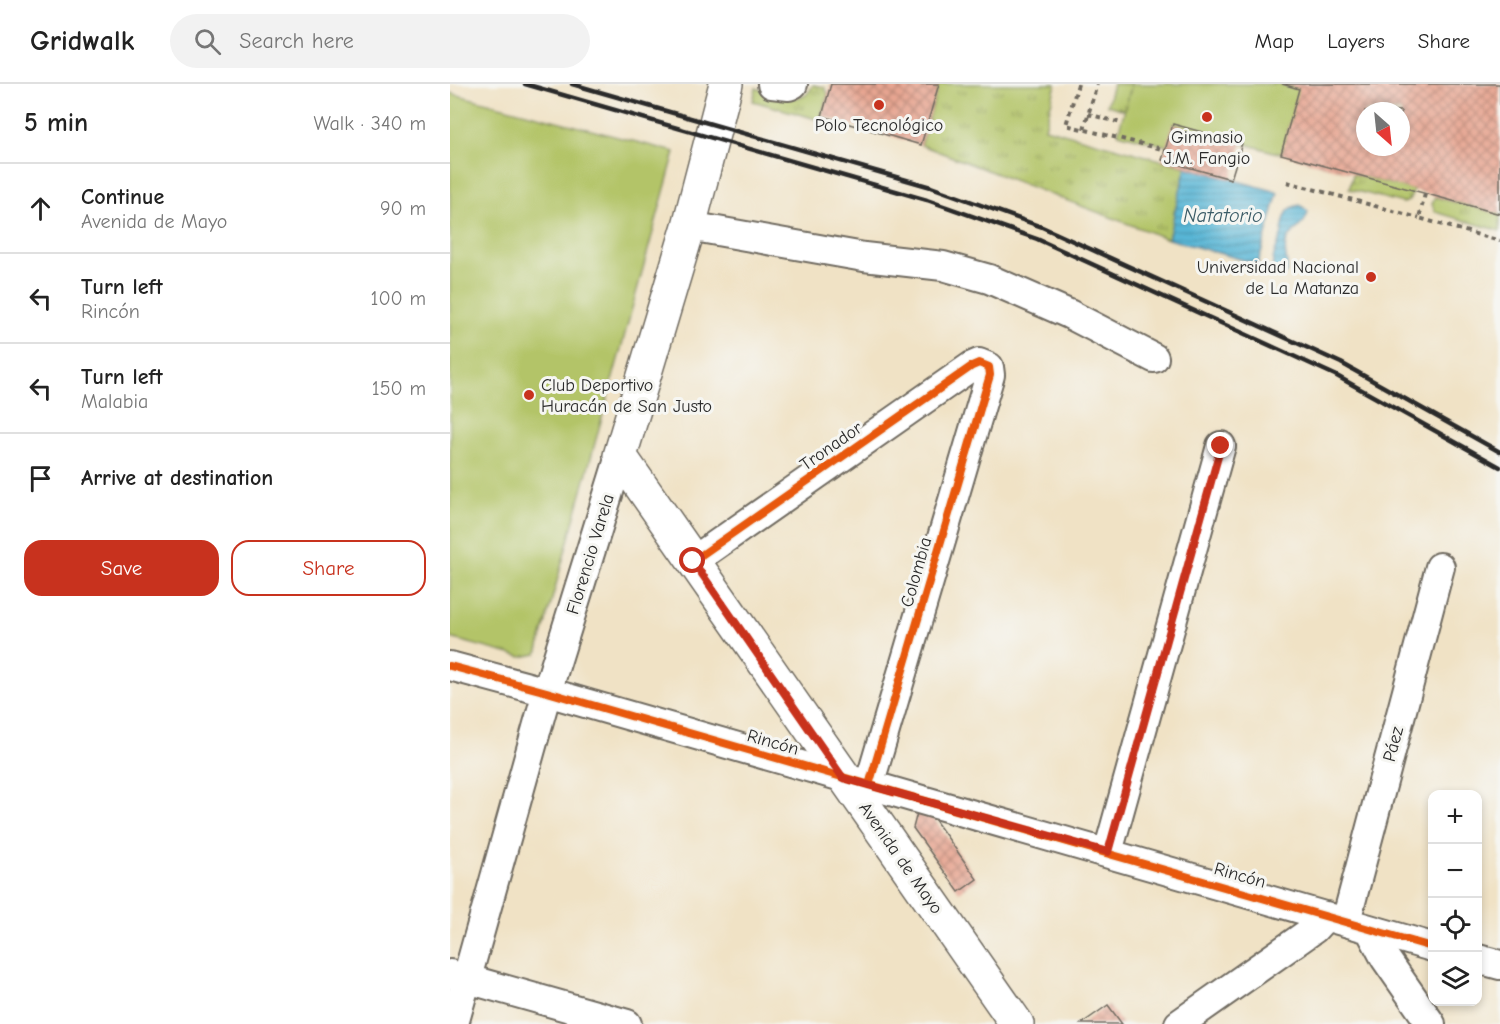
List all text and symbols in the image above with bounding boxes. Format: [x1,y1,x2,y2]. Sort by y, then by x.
search box [170,14,590,68]
text: Gridwalk [30,25,134,57]
icon: search [191,25,224,58]
text: Search here [239,28,354,54]
text: Map [1255,29,1294,53]
text: Layers [1327,29,1385,53]
text: Share [1418,29,1470,53]
marker: Polo Tecnológico [872,98,886,112]
north arrow [1356,102,1410,156]
text: 5 min [24,108,88,138]
marker: Gimnasio J.M. Fangio [1200,110,1214,124]
text: Walk · 340 m [314,112,426,135]
place label: Polo Tecnológico [815,115,943,136]
place label: Gimnasio J.M. Fangio [1164,127,1250,169]
text: Continue [81,184,164,210]
icon: ahead [24,192,57,225]
text: 90 m [380,197,426,220]
water label: Natatorio [1183,204,1263,227]
text: Avenida de Mayo [81,210,227,233]
place label: Universidad Nacional de La Matanza [1197,257,1359,299]
marker: Universidad Nacional de La Matanza [1364,270,1378,284]
text: Turn left [81,274,163,300]
icon: left [24,282,57,315]
text: 100 m [371,287,426,310]
text: Rincón [81,300,140,323]
text: Turn left [81,364,163,390]
icon: left [24,372,57,405]
place label: Club Deportivo Huracán de San Justo [541,375,712,417]
text: 150 m [372,377,426,400]
marker: Club Deportivo Huracán de San Justo [522,388,536,402]
text: Malabia [81,390,148,413]
street label: Tronador [796,417,867,475]
route end [1207,432,1233,458]
icon: arrive [24,462,57,495]
text: Arrive at destination [81,465,273,491]
street label: Florencio Varela [562,491,619,617]
street label: Colombia [896,535,936,610]
button: Save [24,540,219,596]
button: Share [231,540,426,596]
route start [679,547,705,573]
street label: Páez [1379,724,1408,764]
street label: Rincón [745,725,801,760]
map controls [1428,790,1482,1006]
button: + [1428,790,1482,844]
street label: Avenida de Mayo [854,798,947,918]
button: − [1428,844,1482,898]
street label: Rincón [1212,858,1268,893]
button: locate [1428,898,1482,952]
button: layers [1428,952,1482,1006]

